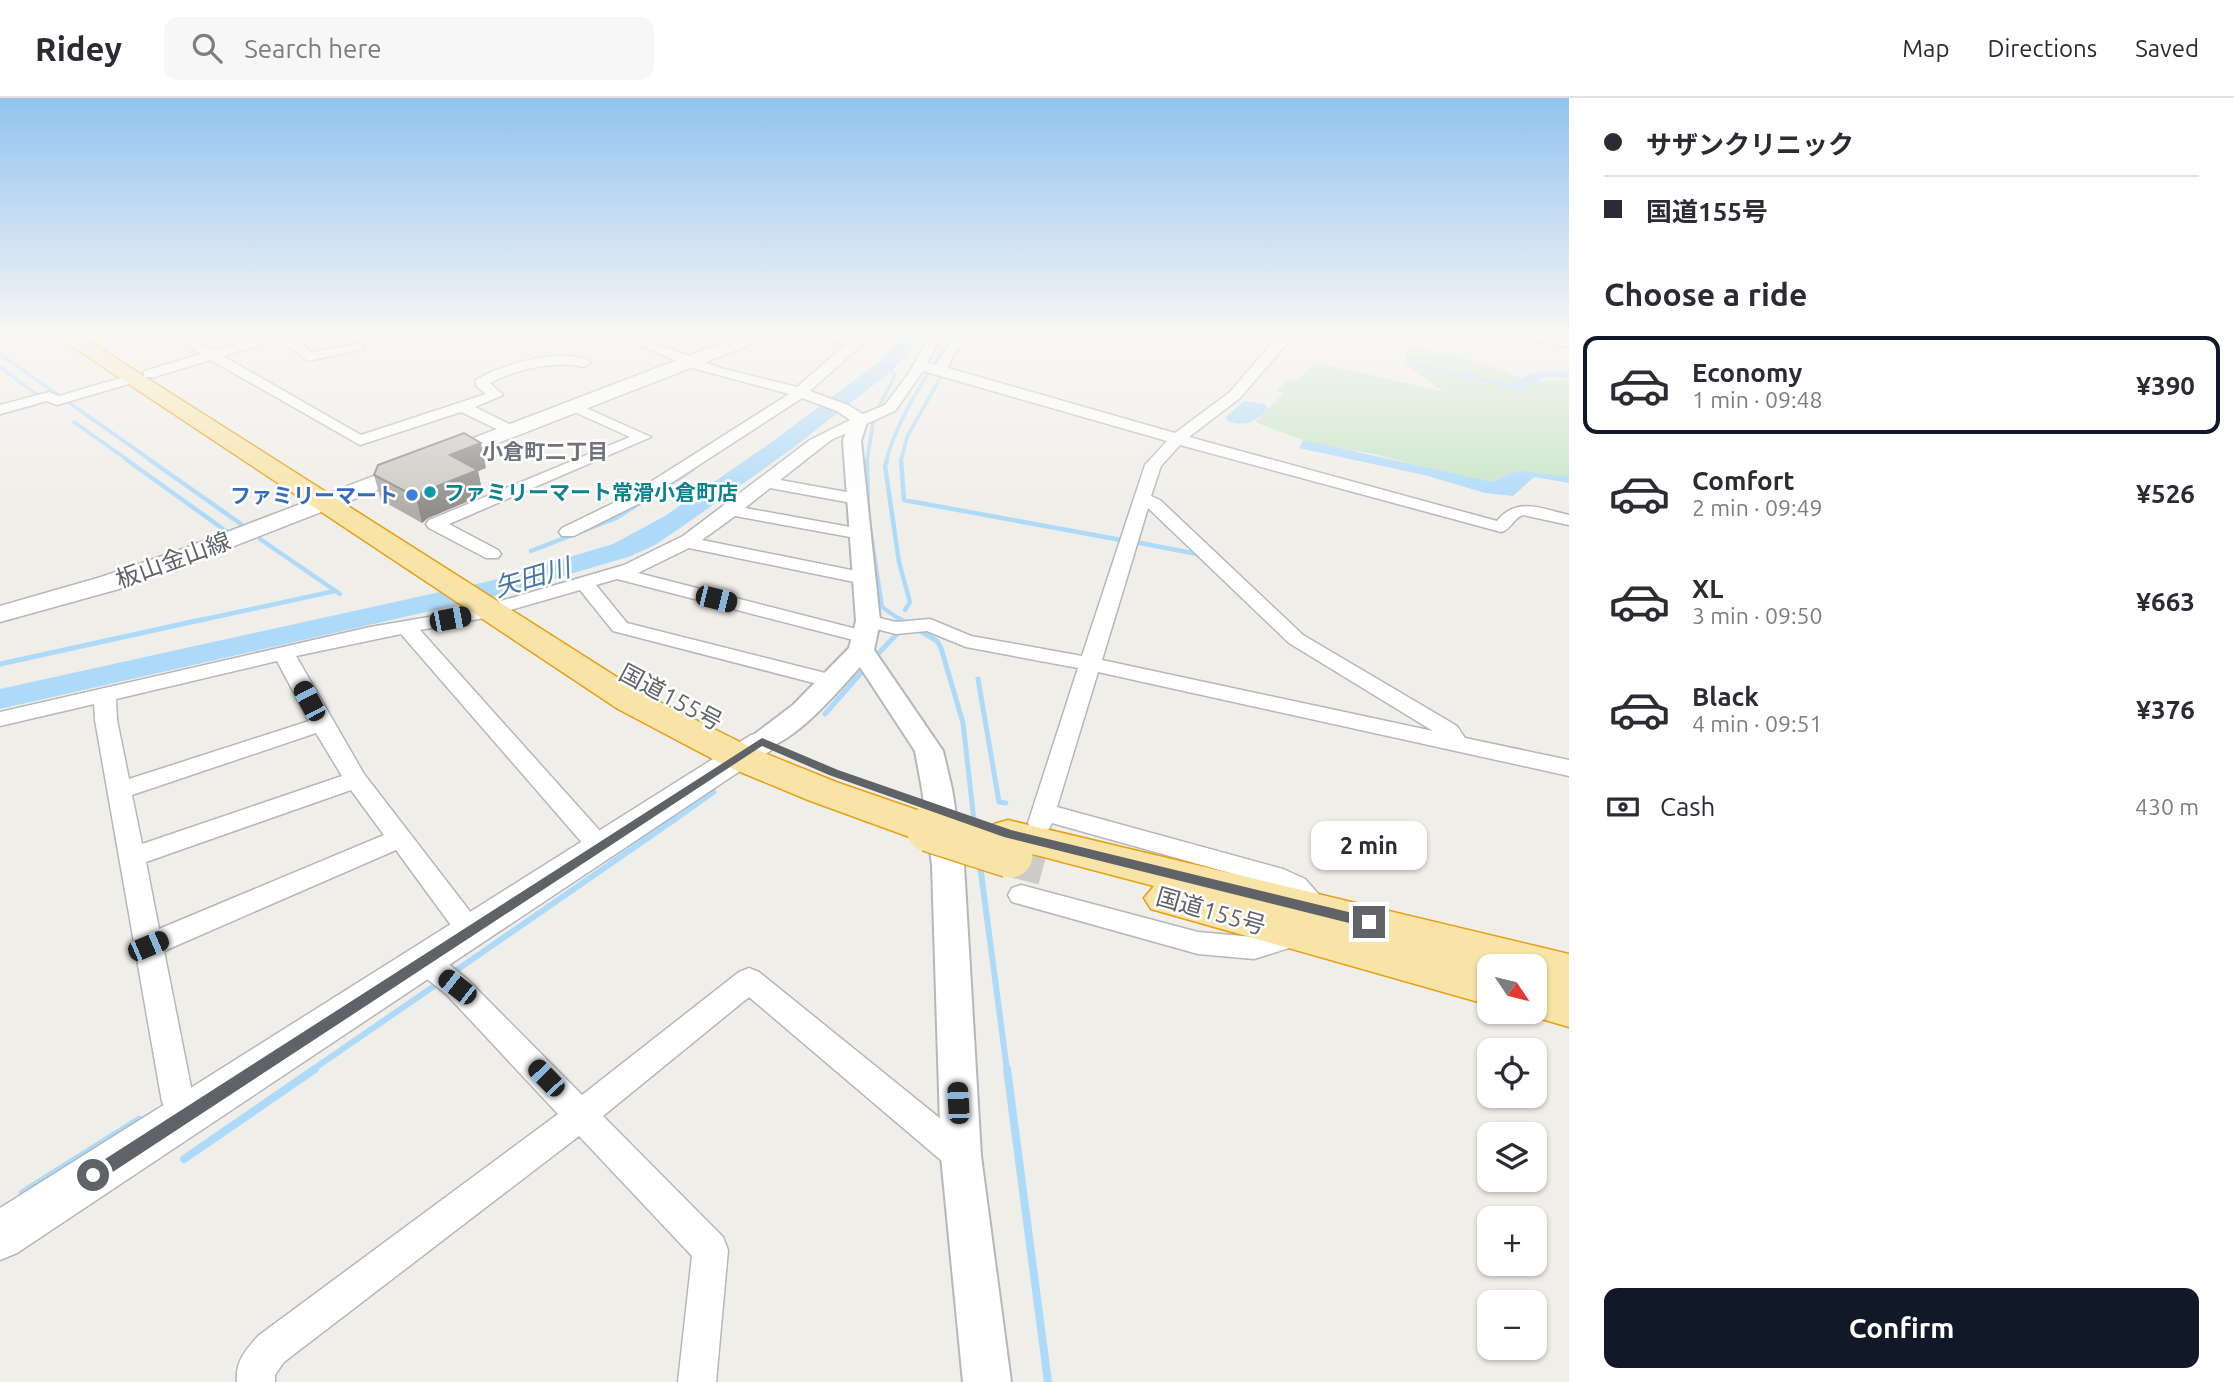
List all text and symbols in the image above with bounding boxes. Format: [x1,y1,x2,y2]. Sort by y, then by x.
search box [164,17,654,80]
icon: search [188,29,226,67]
text: Ridey [35,30,122,67]
text: Search here [244,34,382,63]
text: Map [1902,35,1949,62]
text: Directions [1987,35,2097,62]
text: Saved [2135,35,2199,62]
text: サザンクリニック [1646,130,1854,159]
text: 国道155号 [1646,197,1768,226]
text: Choose a ride [1604,276,1807,312]
icon: car [1608,354,1671,417]
text: Economy [1692,358,1802,387]
text: ¥390 [2136,371,2195,400]
text: 1 min · 09:48 [1692,387,1823,412]
district label: 小倉町二丁目 [482,439,608,463]
icon: car [1608,462,1671,525]
text: Comfort [1692,466,1795,495]
text: ¥526 [2136,479,2195,508]
place label: ファミリーマート常滑小倉町店 [444,480,738,504]
place label: ファミリーマート [230,483,398,507]
marker: ファミリーマート常滑小倉町店 [422,484,438,500]
marker: ファミリーマート [404,487,420,503]
text: 2 min · 09:49 [1692,495,1823,520]
street label: 板山金山線 [112,527,234,593]
water label: 矢田川 [491,551,576,602]
icon: car [1608,570,1671,633]
text: XL [1692,574,1723,603]
car [694,584,739,614]
text: ¥663 [2136,587,2195,616]
text: 3 min · 09:50 [1692,603,1823,628]
car [428,605,473,633]
street label: 国道155号 [615,659,727,735]
car [290,678,329,724]
icon: car [1608,678,1671,741]
text: Black [1692,682,1759,711]
text: ¥376 [2136,695,2195,724]
text: 4 min · 09:51 [1692,711,1823,736]
icon: cash [1604,788,1642,826]
text: Cash [1660,792,1715,821]
text: 430 m [2135,794,2199,819]
callout: 2 min [1311,820,1427,870]
text: 2 min [1340,833,1398,858]
street label: 国道155号 [1153,883,1269,939]
route end [1353,906,1385,938]
car [125,928,172,964]
north arrow [1477,954,1547,1024]
map controls [1477,954,1547,1360]
car [434,966,481,1008]
button: locate [1477,1038,1547,1108]
car [524,1056,569,1100]
car [947,1081,970,1125]
button: layers [1477,1122,1547,1192]
route start [77,1159,109,1191]
button: + [1477,1206,1547,1276]
button: Confirm [1604,1288,2199,1368]
button: − [1477,1290,1547,1360]

